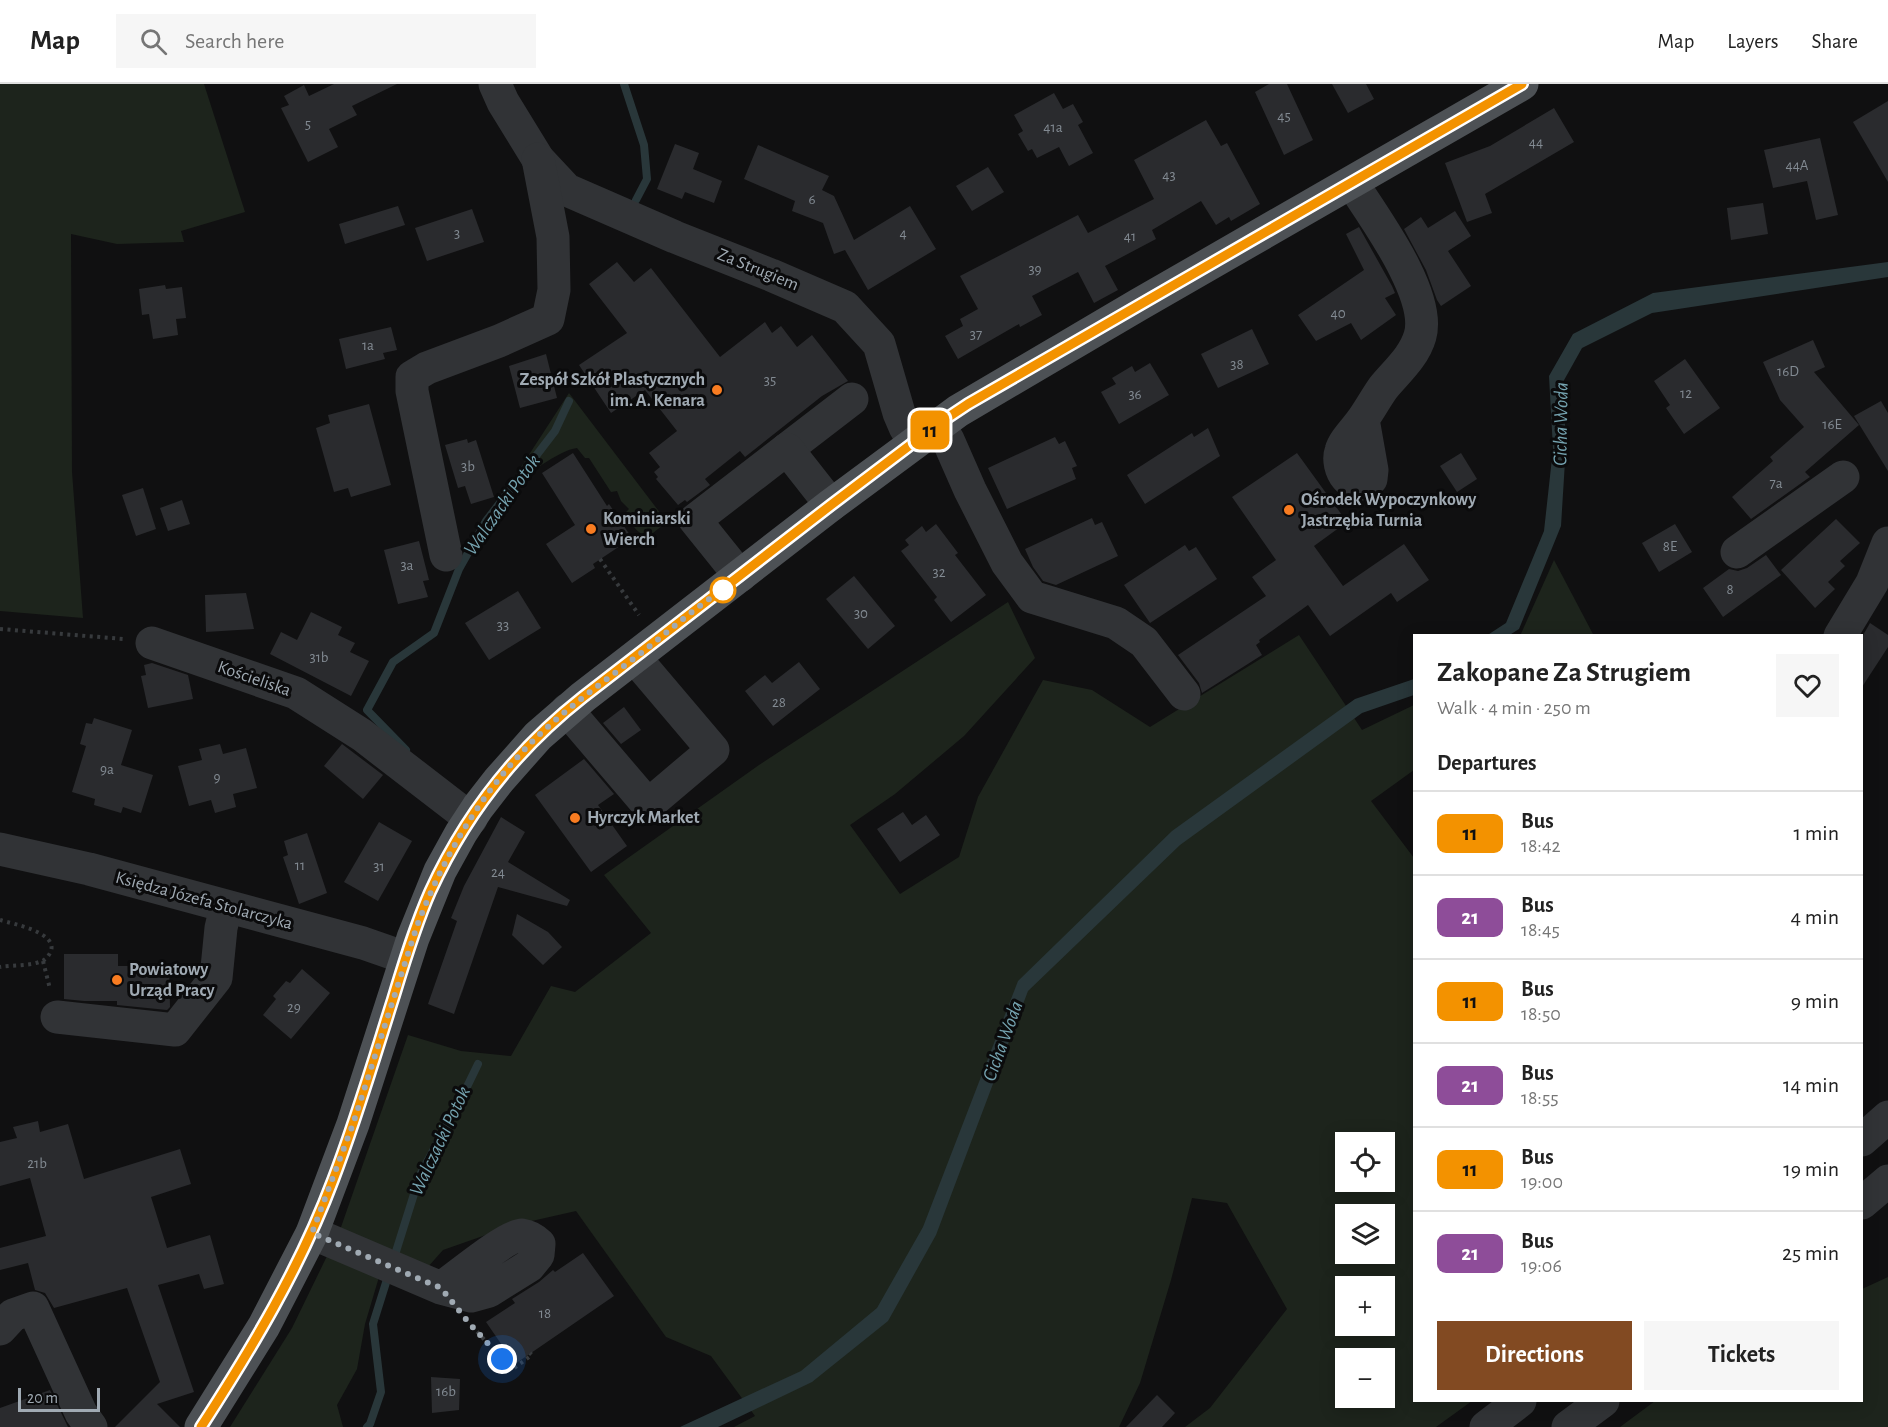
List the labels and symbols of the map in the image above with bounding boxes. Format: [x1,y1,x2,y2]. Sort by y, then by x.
house number: 45 [1277,109,1291,124]
house number: 5 [305,117,311,132]
house number: 41a [1043,120,1063,135]
house number: 44 [1529,135,1543,150]
house number: 44A [1785,158,1809,173]
house number: 43 [1162,168,1176,183]
house number: 6 [808,192,816,207]
house number: 3 [454,226,460,241]
house number: 4 [899,226,907,241]
house number: 41 [1124,229,1136,244]
street label: Za Strugiem [715,246,801,294]
house number: 39 [1028,262,1042,277]
house number: 40 [1330,306,1346,321]
house number: 37 [970,327,982,342]
house number: 1a [362,338,374,353]
house number: 38 [1230,357,1244,372]
house number: 16D [1777,364,1799,379]
place label: Zespół Szkół Plastycznych im. A. Kenara [520,371,705,410]
house number: 35 [764,373,776,388]
water label: Cicha Woda [1550,382,1572,466]
marker: Zespół Szkół Plastycznych im. A. Kenara [710,383,724,397]
house number: 12 [1680,386,1692,401]
house number: 36 [1128,387,1142,402]
line badge: 11 [903,410,957,450]
house number: 16E [1822,417,1842,432]
water label: Walczacki Potok [460,451,544,559]
house number: 3b [461,459,475,474]
house number: 7a [1769,476,1783,491]
place label: Ośrodek Wypoczynkowy Jastrzębia Turnia [1301,491,1477,530]
marker: Ośrodek Wypoczynkowy Jastrzębia Turnia [1282,503,1296,517]
place label: Kominiarski Wierch [603,510,691,549]
marker: Kominiarski Wierch [584,522,598,536]
house number: 8E [1663,539,1677,554]
house number: 3a [400,558,414,573]
house number: 32 [932,565,946,580]
unlabelled marker [710,577,736,603]
house number: 8 [1726,582,1734,597]
house number: 30 [854,606,868,621]
house number: 33 [497,618,509,633]
house number: 31b [309,650,329,665]
street label: Kościeliska [215,658,293,700]
house number: 28 [772,695,786,710]
house number: 9a [100,762,114,777]
house number: 9 [213,770,221,785]
place label: Hyrczyk Market [587,809,700,827]
marker: Hyrczyk Market [568,811,582,825]
house number: 11 [295,858,305,873]
house number: 31 [373,859,385,874]
house number: 24 [491,865,505,880]
street label: Księdza Józefa Stolarczyka [114,869,294,933]
place label: Powiatowy Urząd Pracy [129,961,215,1000]
marker: Powiatowy Urząd Pracy [110,973,124,987]
water label: Cicha Woda [979,998,1027,1084]
house number: 29 [287,1000,301,1015]
water label: Walczacki Potok [406,1083,474,1199]
house number: 21b [27,1156,47,1171]
house number: 18 [539,1306,551,1321]
your location [487,1344,517,1374]
house number: 16b [436,1384,456,1399]
scale bar [18,1385,100,1412]

